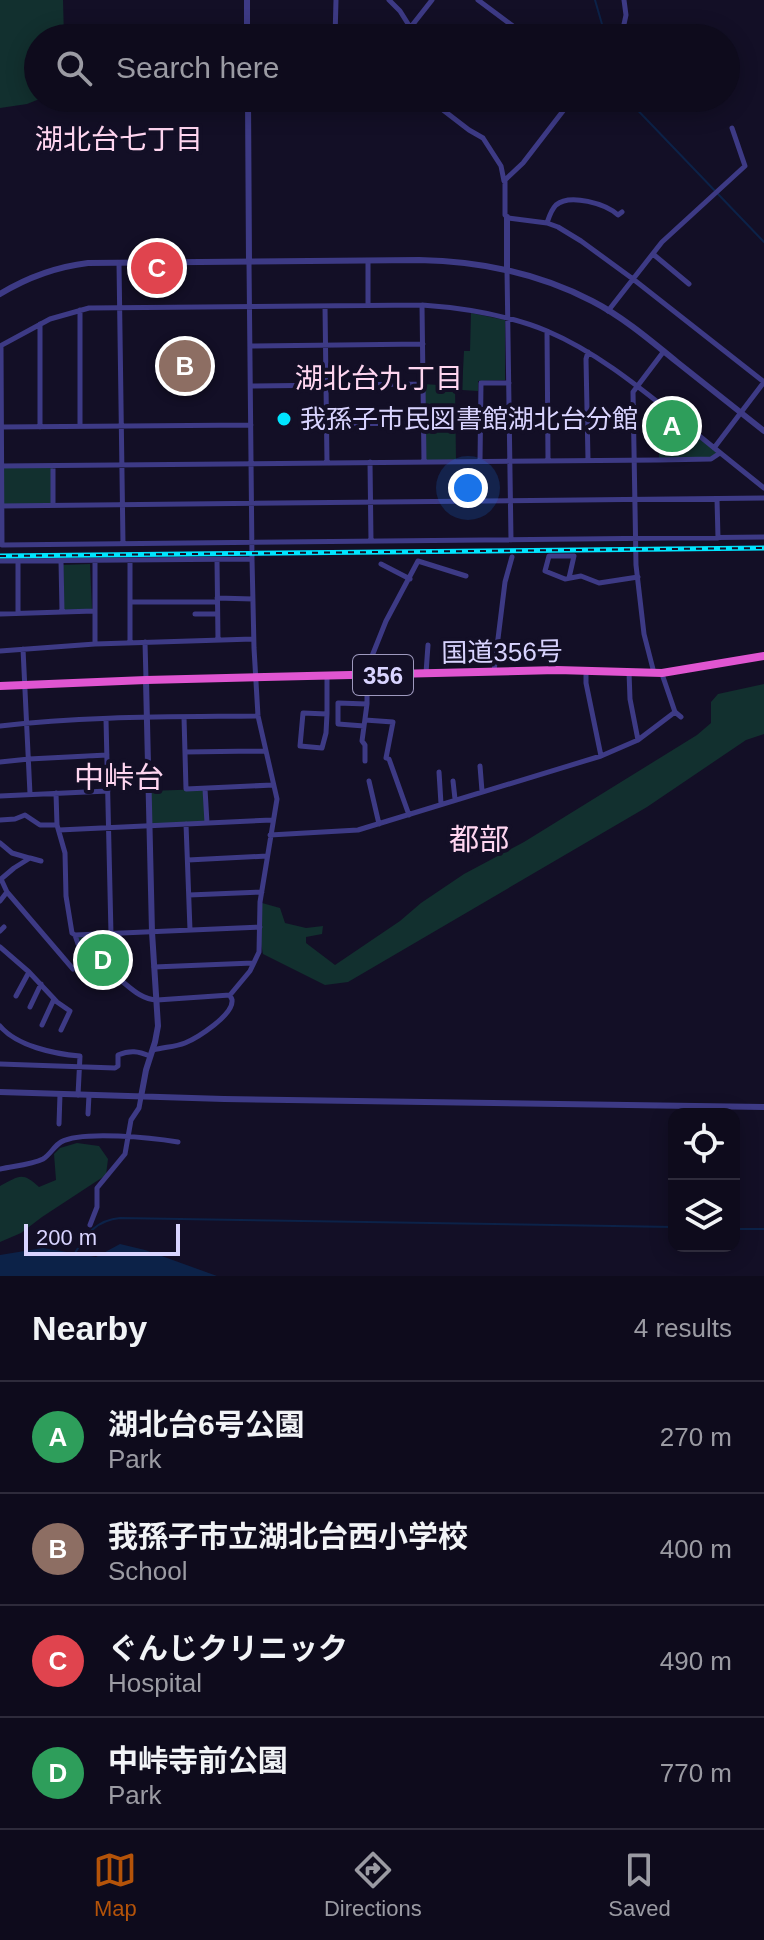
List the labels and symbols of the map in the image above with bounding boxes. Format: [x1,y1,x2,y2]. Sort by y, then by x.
district label: 湖北台七丁目 [35,124,203,155]
pin: C [131,238,183,298]
pin: B [159,336,211,396]
district label: 湖北台九丁目 [295,363,463,394]
pin: A [646,396,698,456]
place label: 我孫子市民図書館湖北台分館 [300,404,638,434]
marker: 我孫子市民図書館湖北台分館 [275,410,293,428]
your location [448,468,488,508]
street label: 国道356号 [441,636,563,668]
road number: 356 [353,655,413,695]
district label: 中峠台 [74,761,164,794]
district label: 都部 [449,823,509,856]
pin: D [77,930,129,990]
scale bar [24,1220,180,1256]

